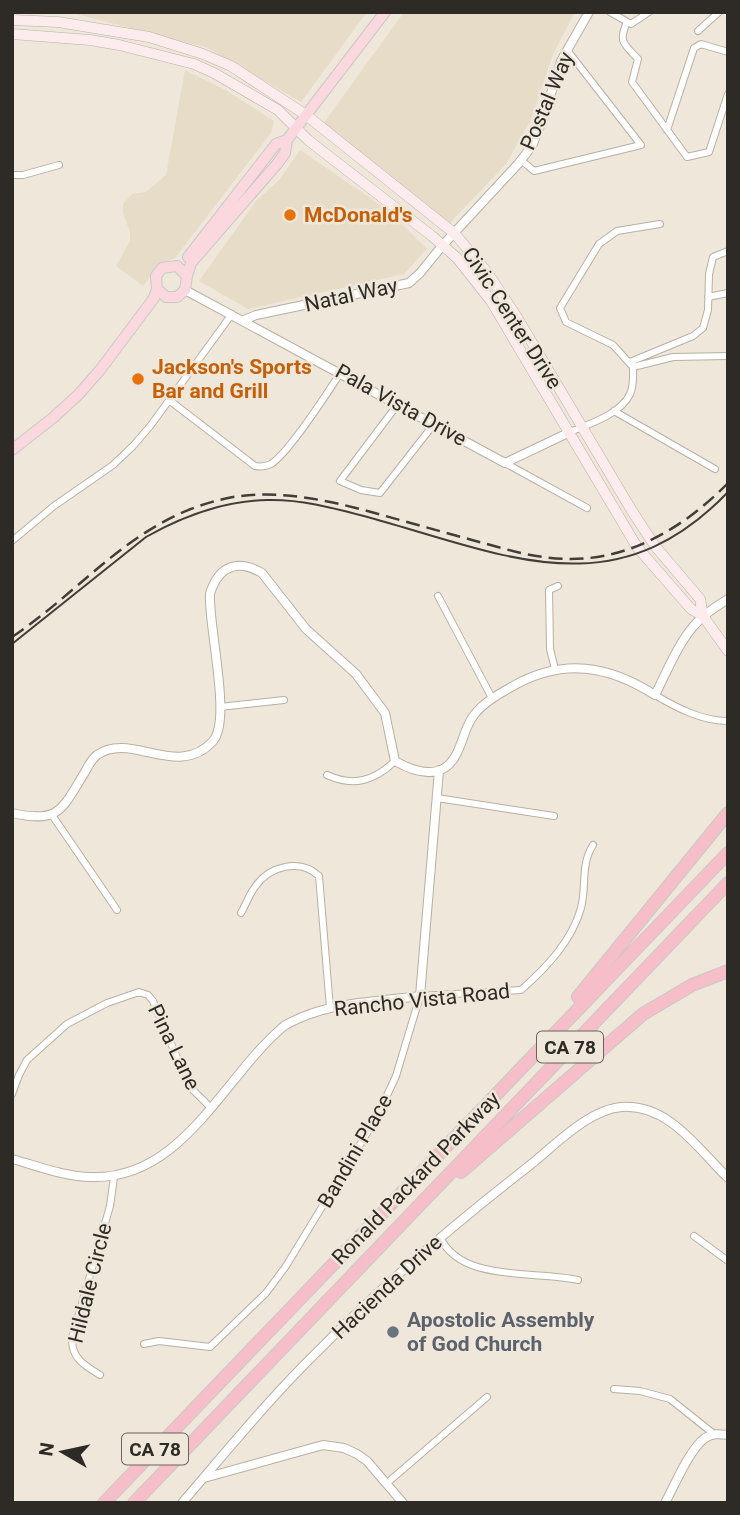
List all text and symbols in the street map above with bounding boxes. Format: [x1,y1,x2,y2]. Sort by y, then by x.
street label: Postal Way [516,48,578,154]
place label: McDonald's [304,203,413,227]
marker: McDonald's [282,207,298,223]
street label: Civic Center Drive [457,243,567,393]
street label: Natal Way [302,273,400,317]
place label: Jackson's Sports Bar and Grill [152,355,312,403]
street label: Pala Vista Drive [331,359,471,451]
marker: Jackson's Sports Bar and Grill [130,371,146,387]
street label: Rancho Vista Road [333,979,511,1021]
street label: Pina Lane [143,1000,205,1094]
road number: CA 78 [537,1032,603,1063]
street label: Ronald Packard Parkway [327,1087,505,1269]
street label: Bandini Place [313,1090,397,1212]
street label: Hildale Circle [63,1220,117,1346]
street label: Hacienda Drive [327,1230,447,1344]
place label: Apostolic Assembly of God Church [407,1308,595,1356]
marker: Apostolic Assembly of God Church [385,1324,401,1340]
north arrow [28,1417,98,1487]
road number: CA 78 [122,1434,188,1464]
text: N [34,1441,59,1458]

